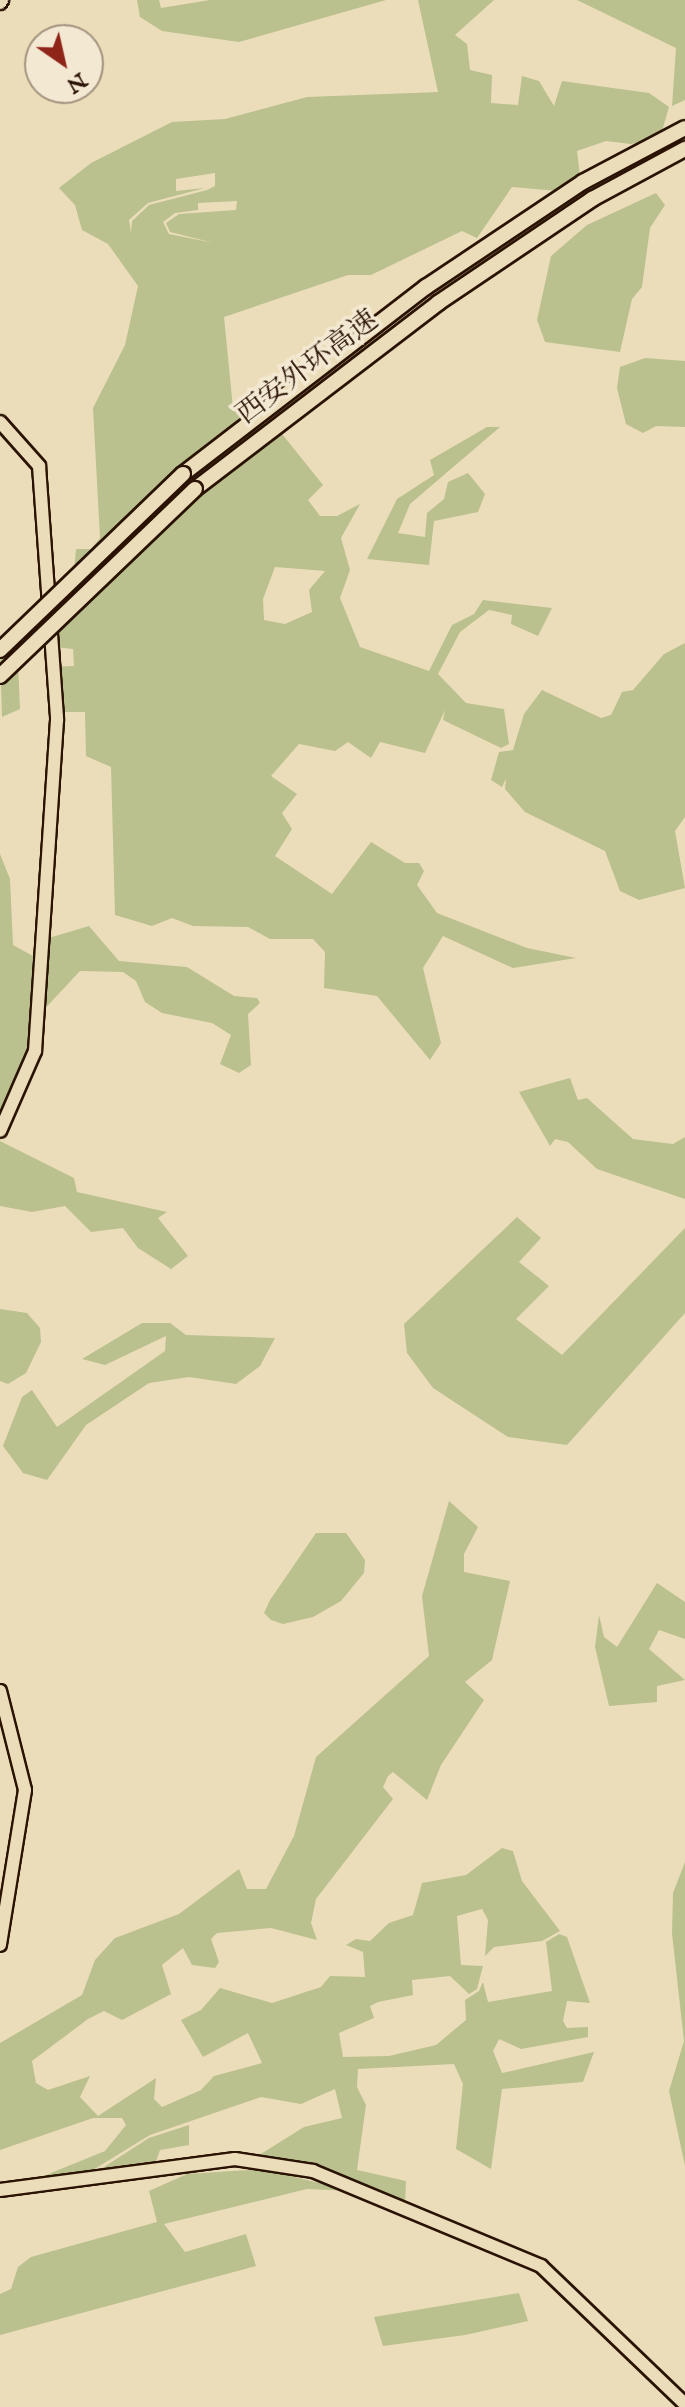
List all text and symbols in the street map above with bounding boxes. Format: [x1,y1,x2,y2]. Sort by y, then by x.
north arrow [24,24,104,104]
text: N [61,65,92,99]
street label: 西安外环高速 [231,304,385,432]

